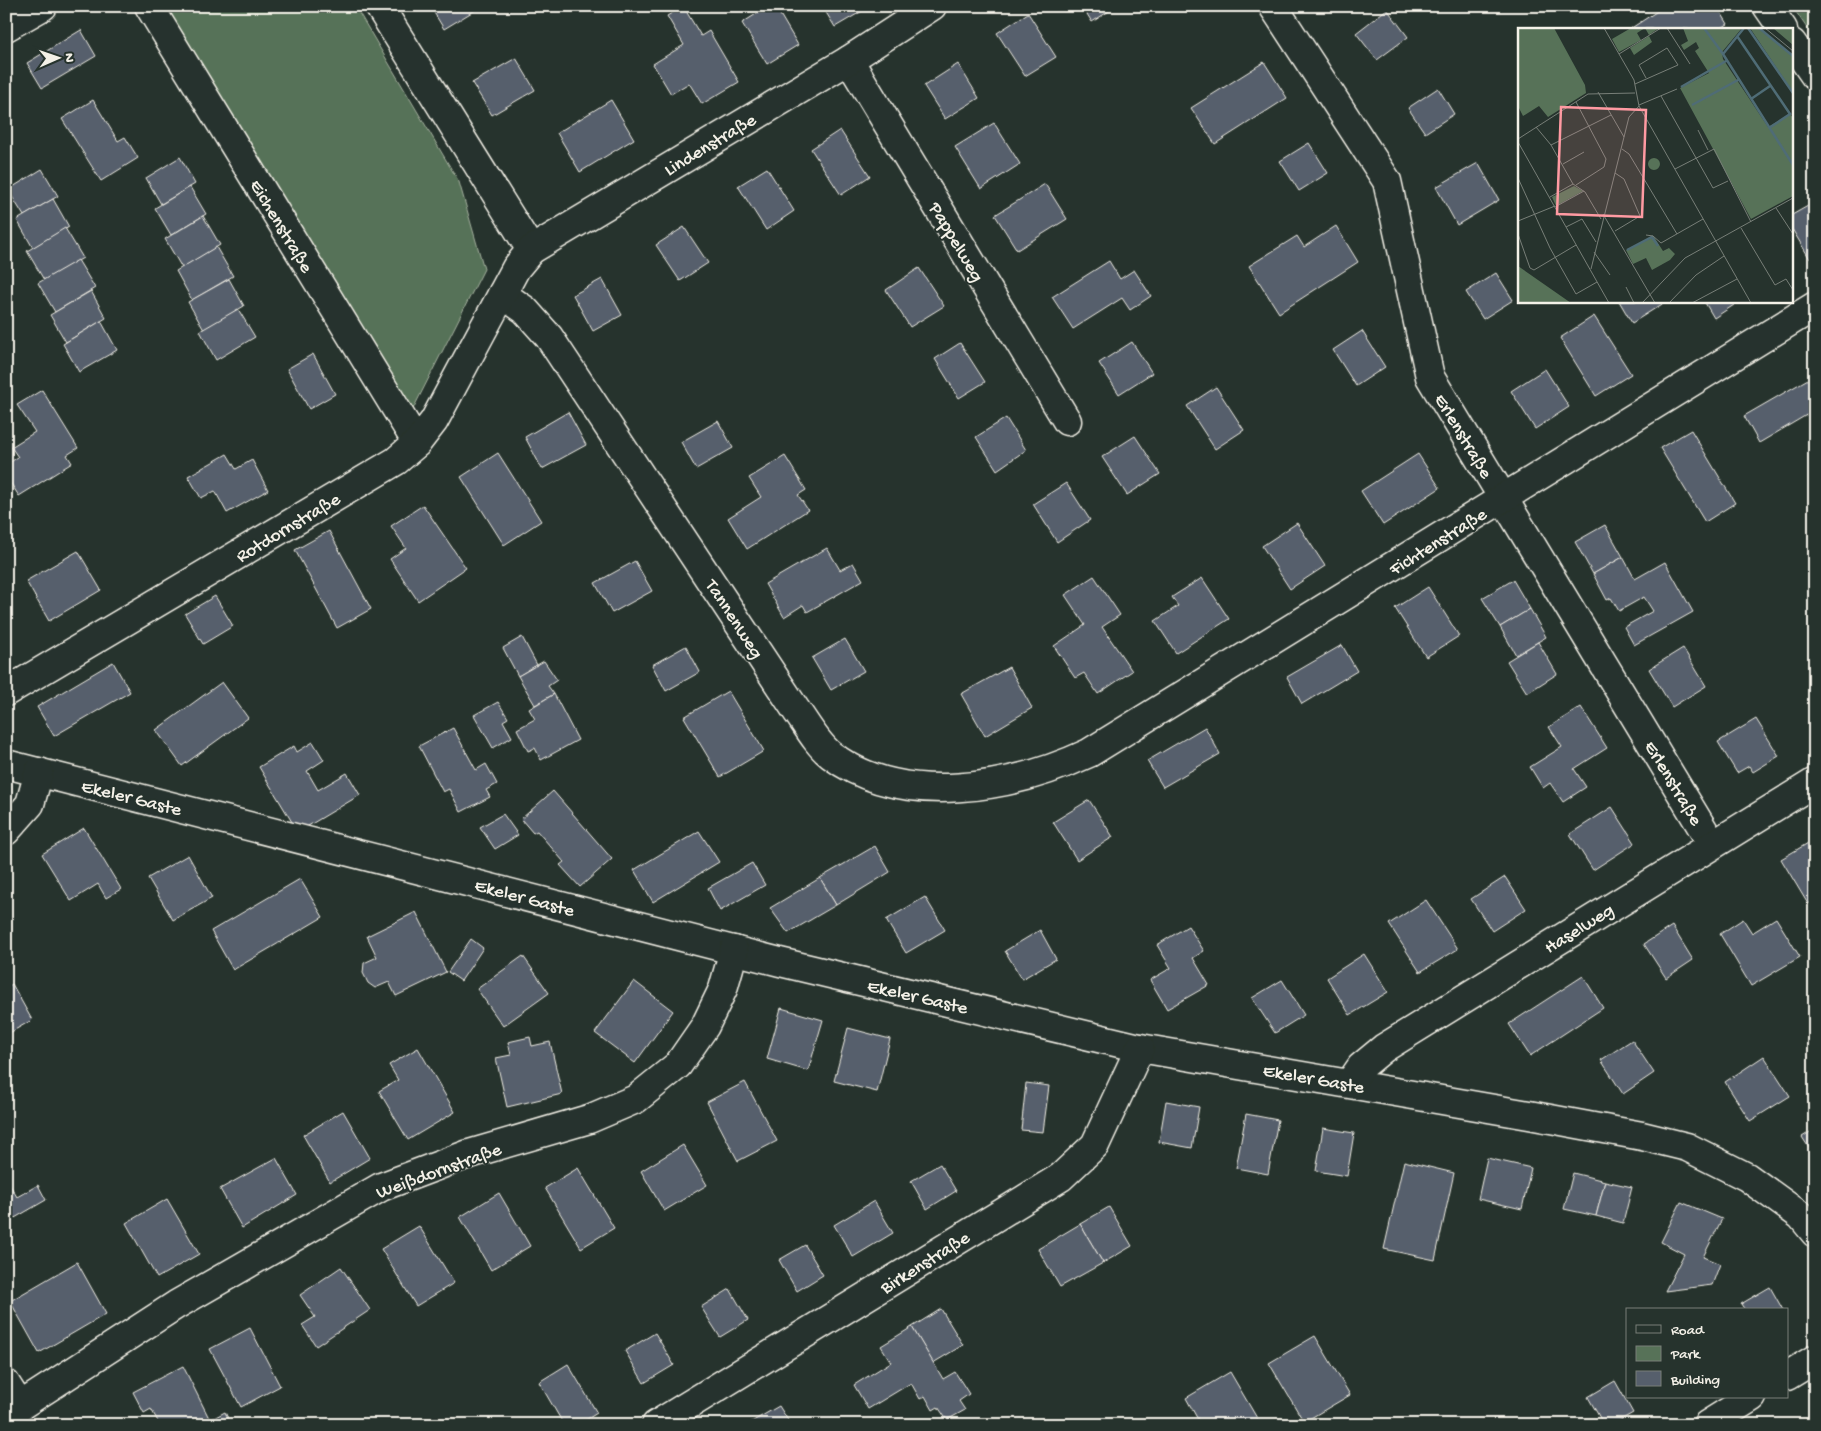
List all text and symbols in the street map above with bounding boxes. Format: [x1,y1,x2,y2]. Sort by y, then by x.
inset map [1518,28,1794,302]
north arrow [32,32,82,82]
text: N [60,53,77,62]
street label: Lindenstraße [661,109,761,182]
street label: Eichenstraße [243,176,317,278]
street label: Pappelweg [922,198,988,287]
street label: Erlenstraße [1428,390,1496,484]
street label: Rotdornstraße [232,489,345,569]
street label: Fichtenstraße [1385,504,1492,583]
street label: Tannenweg [698,575,767,664]
street label: Erlenstraße [1638,737,1706,831]
street label: Ekeler Gaste [79,776,184,823]
street label: Ekeler Gaste [472,875,577,924]
street label: Haselweg [1541,900,1619,960]
street label: Ekeler Gaste [865,976,970,1021]
street label: Ekeler Gaste [1261,1060,1366,1101]
street label: Weißdornstraße [373,1139,505,1206]
street label: Birkenstraße [876,1227,975,1301]
legend [1626,1308,1788,1398]
text: Road [1671,1322,1705,1340]
text: Park [1670,1346,1701,1364]
text: Building [1670,1372,1720,1390]

